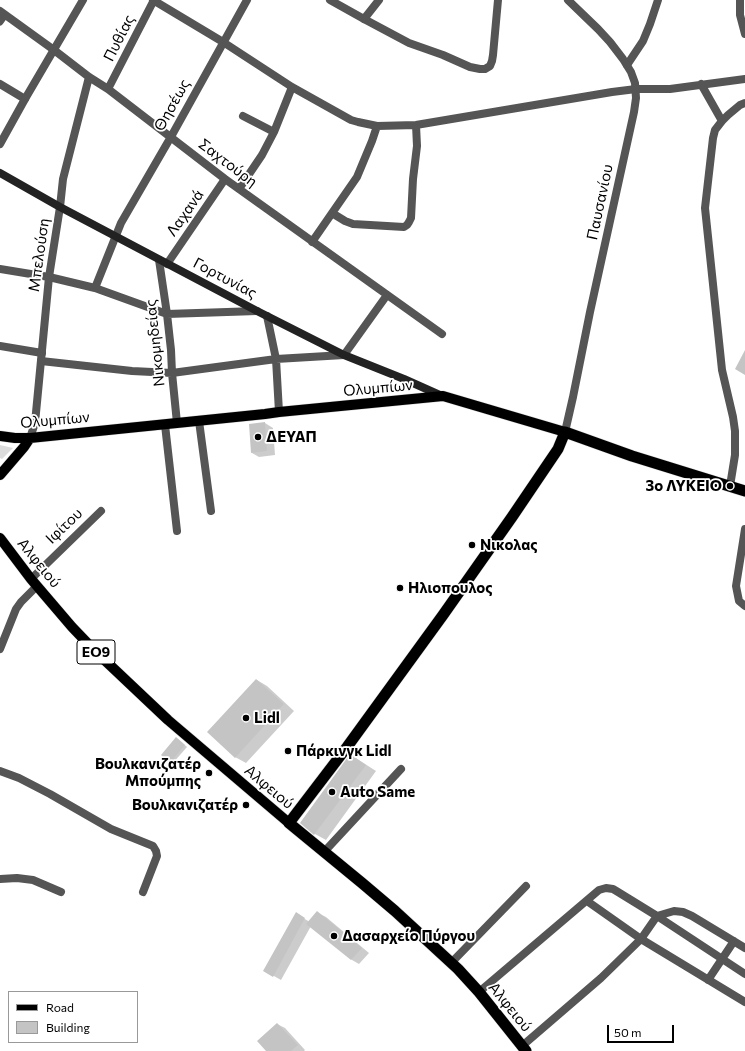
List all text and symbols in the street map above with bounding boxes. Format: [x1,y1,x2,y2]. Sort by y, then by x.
street label: Πυθίας [100,12,138,64]
street label: Θησέως [150,76,194,134]
street label: Σαχτούρη [195,135,261,191]
street label: Παυσανίου [583,162,617,242]
street label: Λαχανά [162,186,208,240]
street label: Μπελούση [25,217,53,293]
street label: Γορτυνίας [190,254,260,302]
street label: Νικομηδείας [141,299,169,387]
street label: Ολυμπίων [343,376,413,400]
street label: Ολυμπίων [20,408,90,432]
place label: ΔΕΥΑΠ [266,428,317,446]
marker: ΔΕΥΑΠ [253,432,263,442]
place label: 3ο ΛΥΚΕΙΟ [646,477,722,495]
marker: 3ο ΛΥΚΕΙΟ [725,481,735,491]
street label: Ιφίτου [42,504,86,548]
street label: Αλφειού [14,535,64,591]
place label: Νικολας [480,536,537,554]
marker: Νικολας [467,540,477,550]
place label: Ηλιοπουλος [408,579,493,597]
marker: Ηλιοπουλος [395,583,405,593]
road number: ΕΟ9 [77,640,115,664]
place label: Lidl [254,709,280,727]
marker: Lidl [241,713,251,723]
place label: Πάρκινγκ Lidl [296,742,392,760]
marker: Πάρκινγκ Lidl [283,746,293,756]
place label: Βουλκανιζατέρ Μπούμπης [95,755,201,790]
street label: Αλφειού [241,761,297,813]
marker: Βουλκανιζατέρ Μπούμπης [204,768,214,778]
place label: Auto Same [340,783,415,801]
marker: Auto Same [327,787,337,797]
place label: Βουλκανιζατέρ [132,796,238,814]
marker: Βουλκανιζατέρ [241,800,251,810]
place label: Δασαρχείο Πύργου [342,927,475,945]
marker: Δασαρχείο Πύργου [329,931,339,941]
street label: Αλφειού [485,979,535,1035]
legend [8,991,138,1043]
text: Road [46,1000,74,1014]
scale bar [609,1017,676,1043]
text: Building [46,1020,90,1034]
text: 50 m [614,1025,642,1039]

